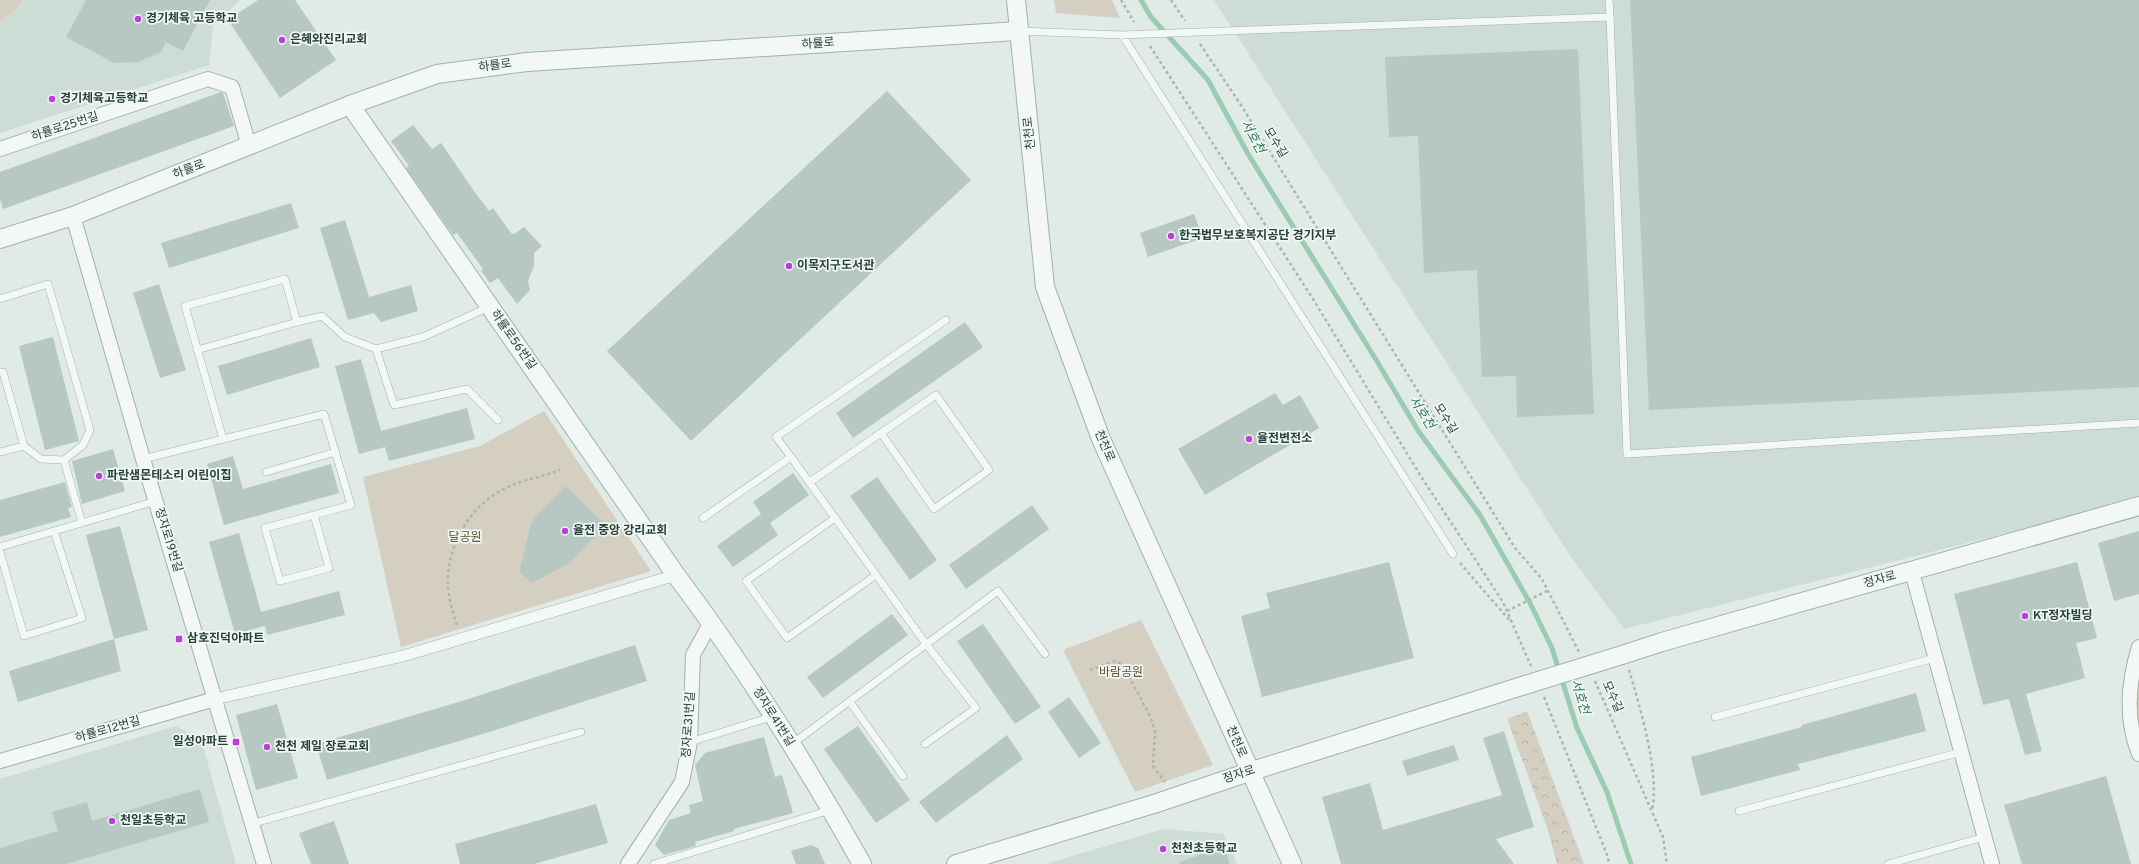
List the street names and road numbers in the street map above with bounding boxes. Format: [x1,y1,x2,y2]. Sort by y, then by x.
street label: 하률로 [801,35,835,53]
street label: 하률로 [477,56,513,76]
street label: 하률로25번길 [29,109,101,145]
street label: 천천로 [1020,116,1040,150]
street label: 모수길 [1259,125,1291,161]
street label: 하률로 [171,157,207,183]
street label: 하률로56번길 [486,307,540,373]
street label: 모수길 [1429,401,1461,437]
street label: 천천로 [1090,428,1118,464]
street label: 정자로19번길 [151,506,185,574]
street label: 정자로 [1862,568,1898,592]
street label: 모수길 [1598,679,1626,715]
street label: 정자로41번길 [748,684,798,750]
street label: 정자로31번길 [679,691,699,759]
street label: 하률로12번길 [74,713,142,747]
street label: 천천로 [1222,724,1250,760]
street label: 정자로 [1221,762,1257,788]

